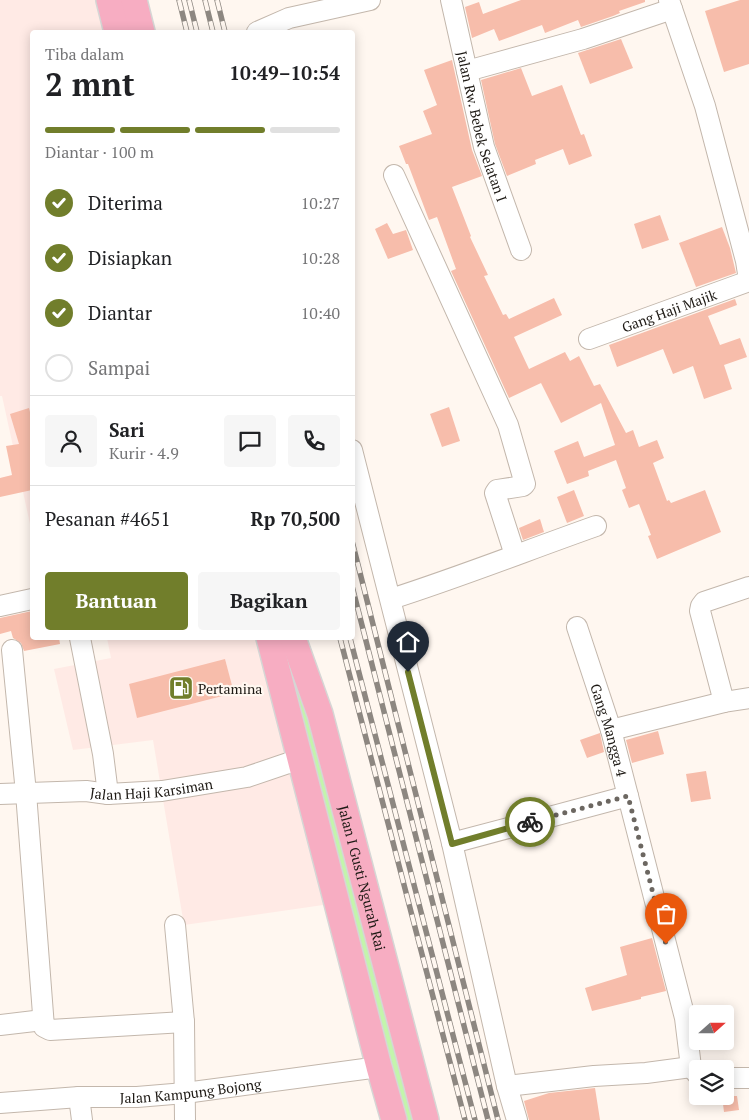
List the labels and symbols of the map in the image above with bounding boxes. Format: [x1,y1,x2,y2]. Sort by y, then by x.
street label: Jalan Rw. Bebek Selatan I [453,49,512,204]
street label: Gang Haji Majik [619,284,720,336]
pin [387,621,429,672]
fuel station icon: Pertamina [168,675,194,701]
place label: Pertamina [198,679,262,698]
street label: Gang Mangga 4 [587,681,632,779]
street label: Jalan Haji Karsiman [89,773,215,804]
courier [505,797,555,847]
street label: Jalan I Gusti Ngurah Rai [335,803,391,953]
pin [645,893,687,944]
north arrow [689,1005,734,1050]
street label: Jalan Kampung Bojong [120,1073,263,1107]

